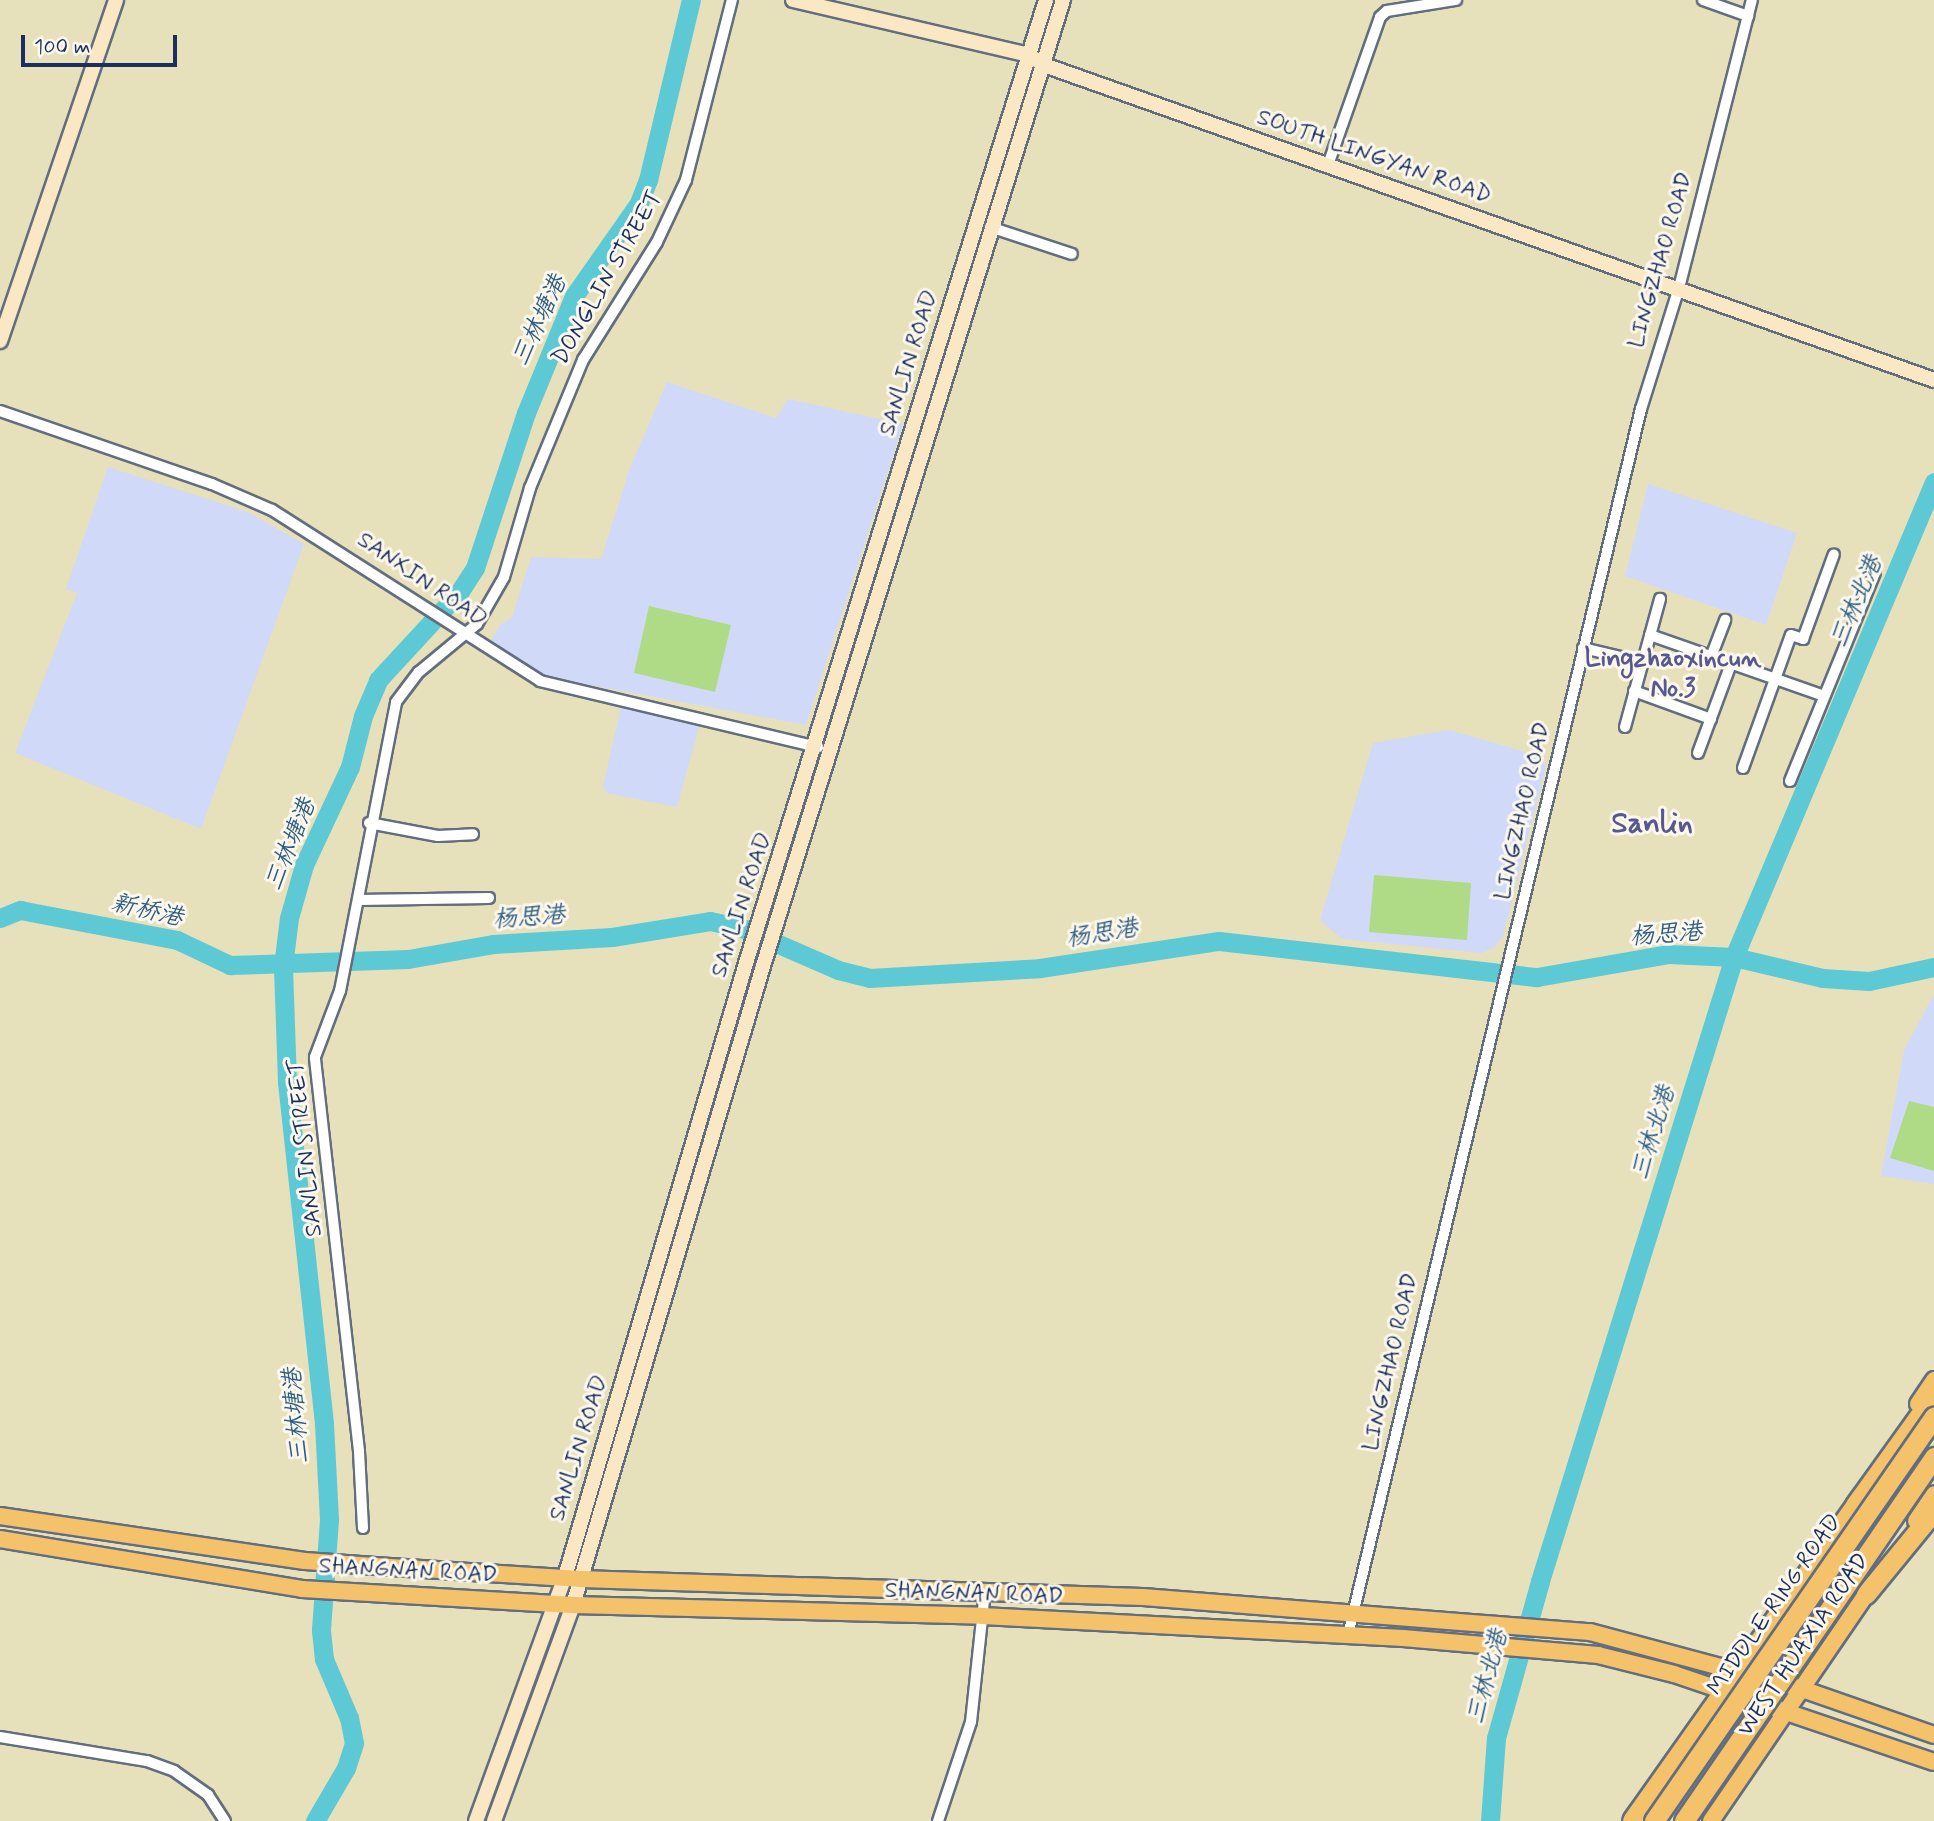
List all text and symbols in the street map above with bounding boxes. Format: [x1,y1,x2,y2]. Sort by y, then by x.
scale bar [24,21,180,65]
text: 100 m [34,33,90,61]
street label: SOUTH LINGYAN ROAD [1254,104,1494,210]
street label: LINGZHAO ROAD [1623,168,1699,352]
street label: DONGLIN STREET [546,185,670,371]
water label: 三林塘港 [507,271,573,371]
street label: SANLIN ROAD [874,287,944,439]
street label: SANXIN ROAD [352,526,492,634]
water label: 三林北港 [1825,552,1889,652]
district label: Lingzhaoxincun No.3 [1585,644,1761,706]
street label: LINGZHAO ROAD [1489,719,1557,903]
water label: 三林塘港 [260,795,322,895]
district label: Sanlin [1611,806,1693,842]
street label: SANLIN ROAD [706,829,778,981]
water label: 新桥港 [109,889,185,933]
water label: 杨思港 [492,901,566,935]
water label: 杨思港 [1064,914,1140,954]
water label: 杨思港 [1629,918,1703,952]
street label: SANLIN STREET [283,1058,329,1238]
water label: 三林北港 [1626,1083,1682,1183]
street label: LINGZHAO ROAD [1357,1270,1425,1454]
water label: 三林塘港 [278,1367,316,1465]
street label: SANLIN ROAD [544,1372,614,1524]
street label: MIDDLE RING ROAD [1700,1506,1850,1704]
street label: WEST HUAXIA ROAD [1732,1548,1876,1742]
street label: SHANGNAN ROAD [318,1553,498,1589]
street label: SHANGNAN ROAD [884,1577,1064,1611]
water label: 三林北港 [1462,1627,1514,1727]

